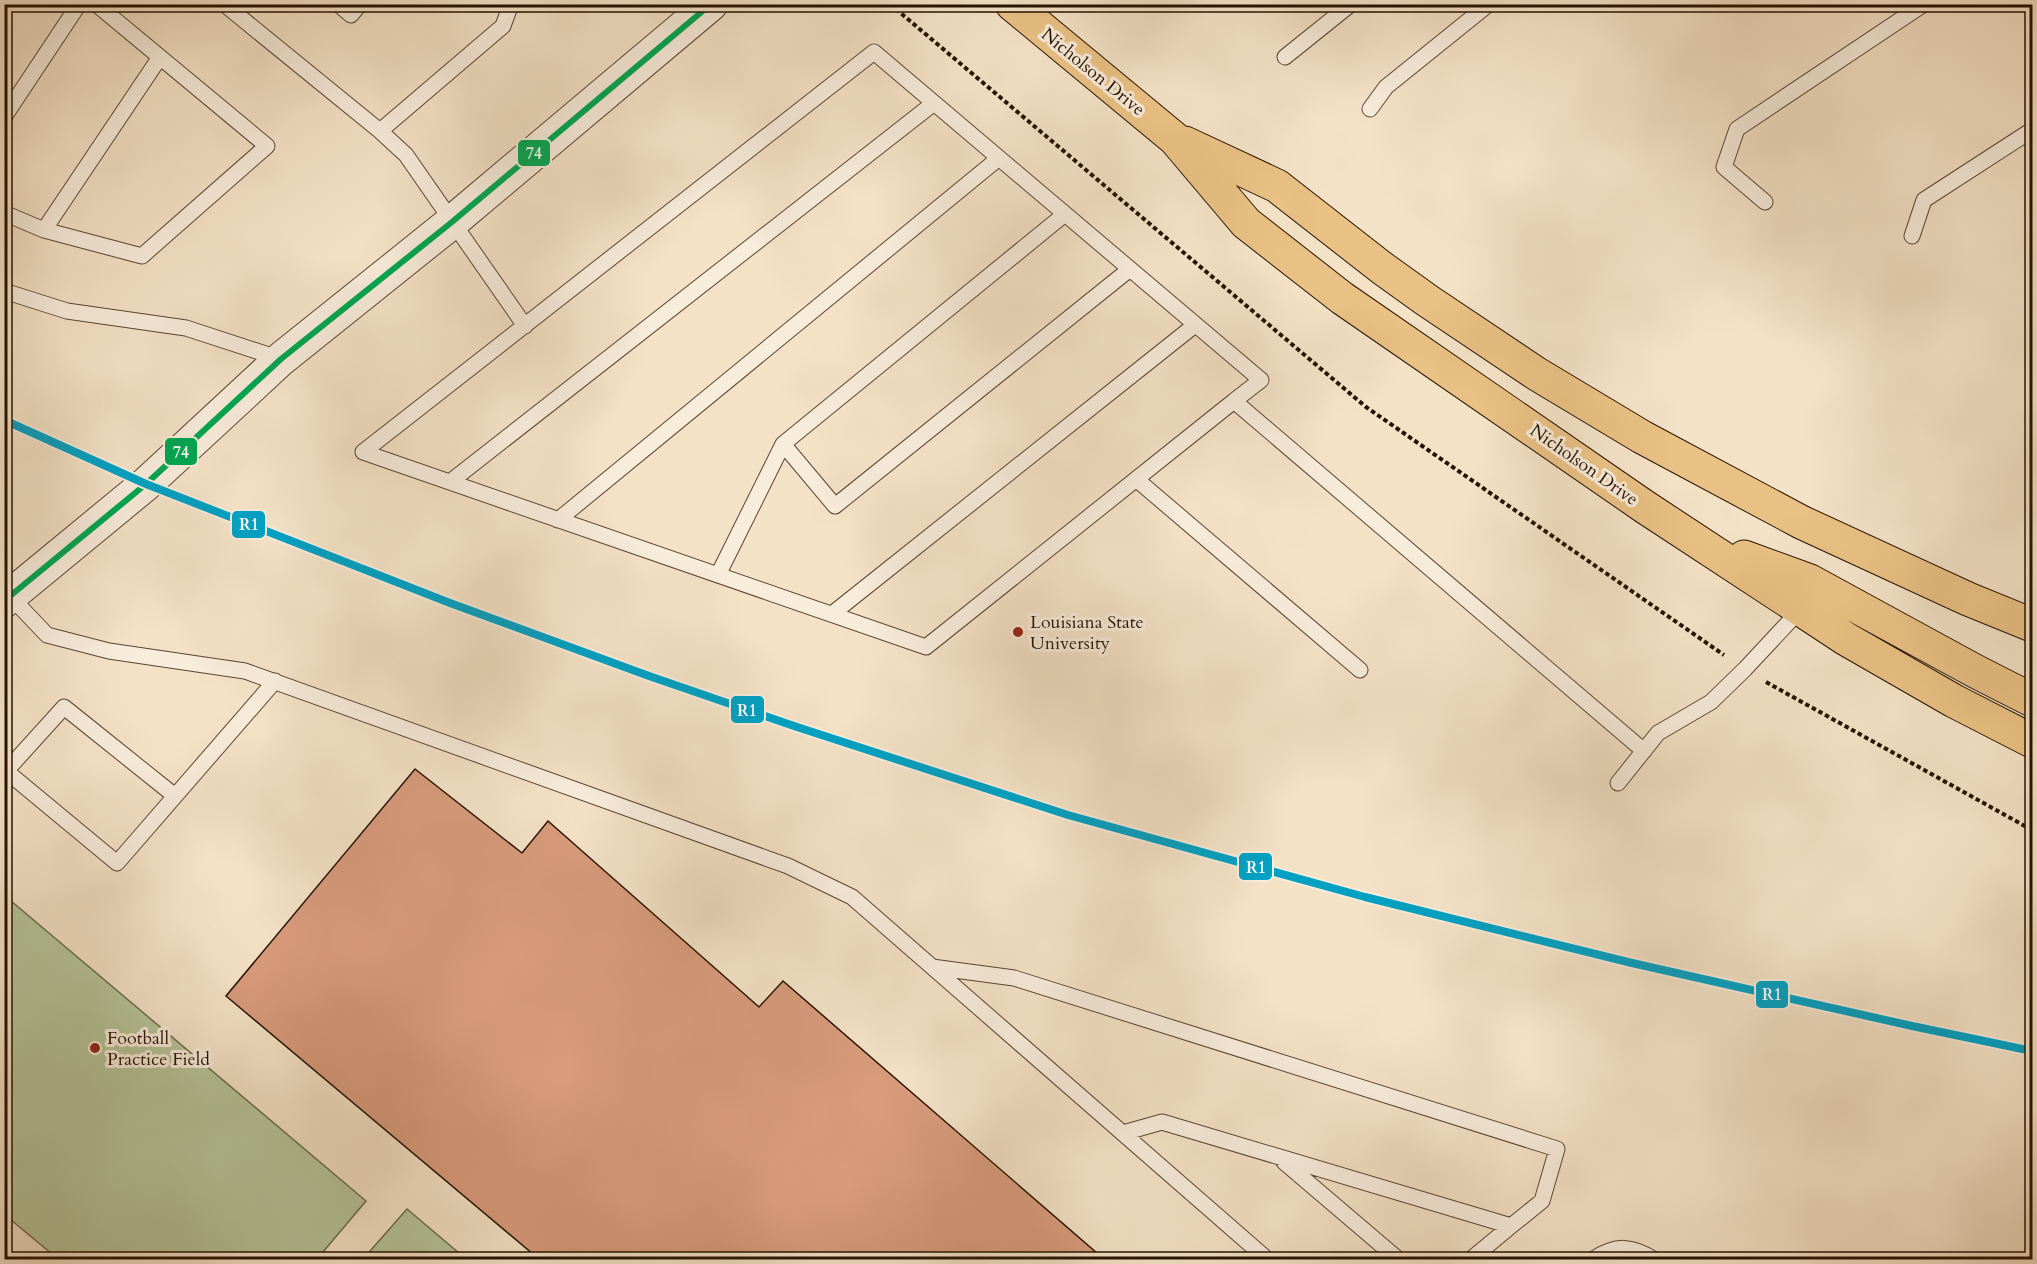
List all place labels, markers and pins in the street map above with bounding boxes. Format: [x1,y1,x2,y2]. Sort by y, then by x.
place label: Louisiana State University [1030,610,1144,656]
marker: Louisiana State University [1011,625,1025,639]
place label: Football Practice Field [107,1026,210,1072]
marker: Football Practice Field [88,1041,102,1055]

